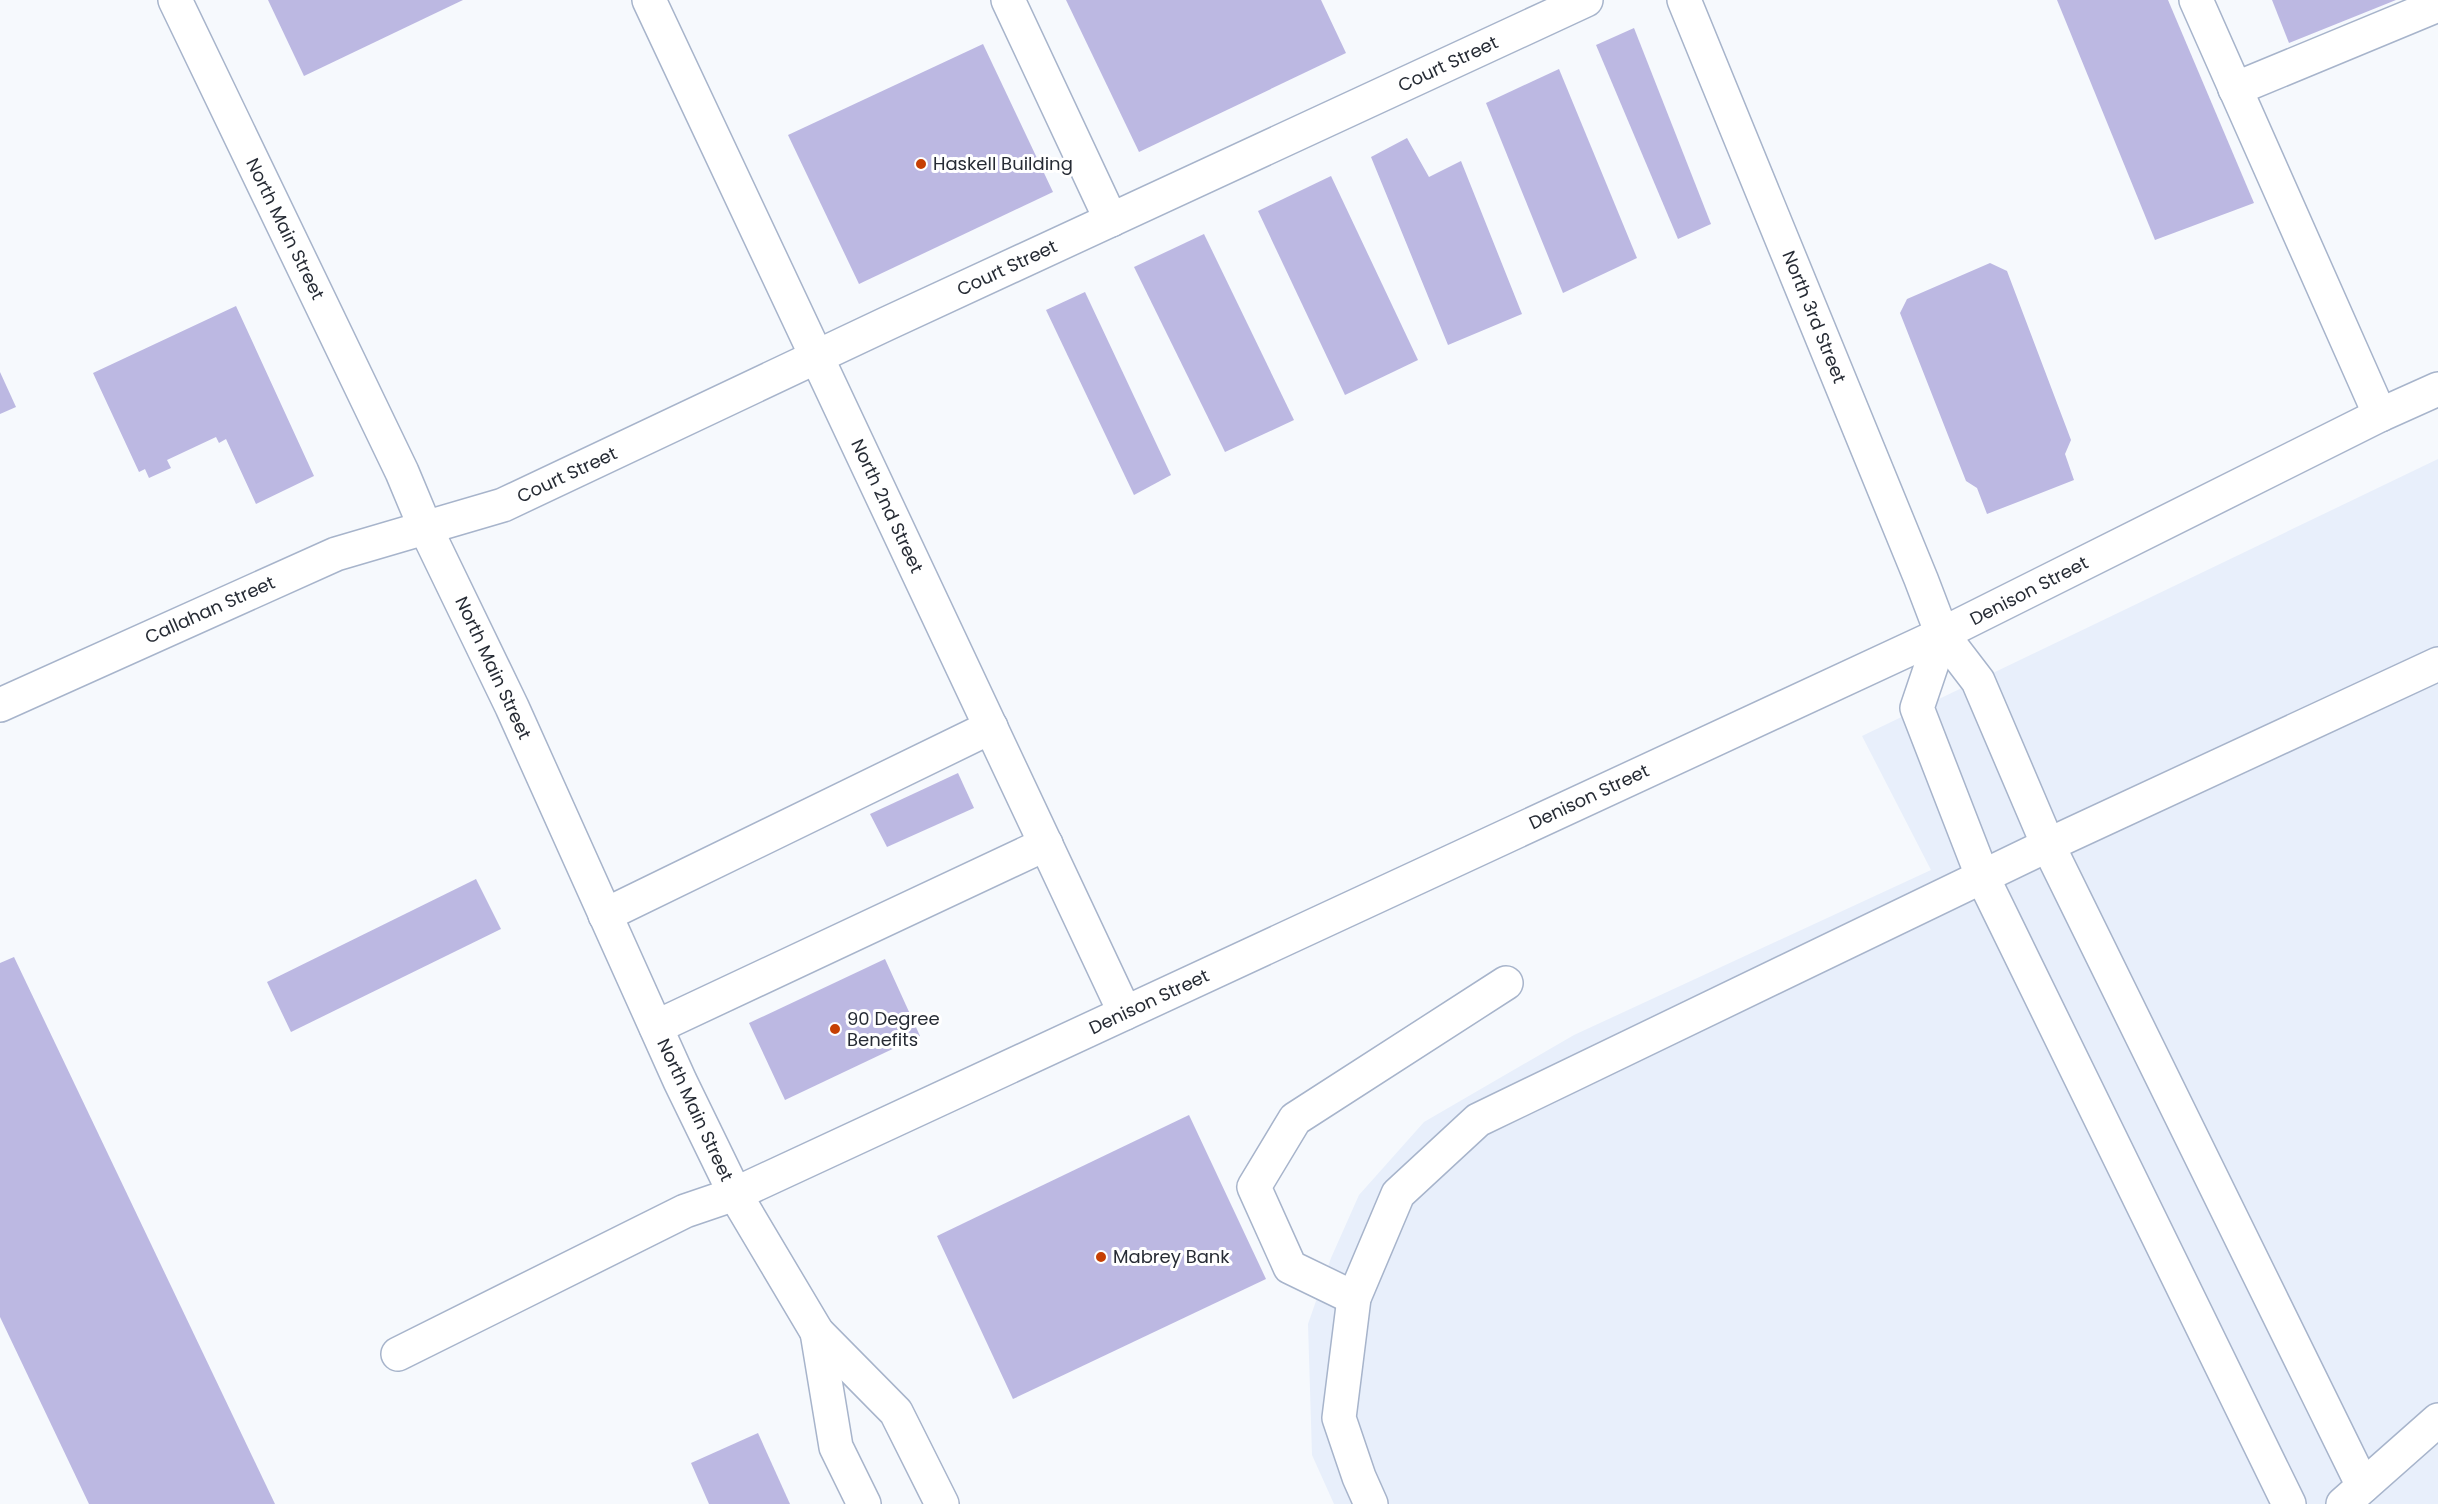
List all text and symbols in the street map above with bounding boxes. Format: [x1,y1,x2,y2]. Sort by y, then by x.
street label: Court Street [1394,29,1502,98]
place label: Haskell Building [933,151,1073,176]
street label: North Main Street [240,154,331,304]
marker: Haskell Building [914,157,928,171]
street label: Court Street [953,233,1061,302]
street label: North 3rd Street [1777,247,1852,387]
street label: North 2nd Street [845,435,929,577]
street label: Court Street [513,440,621,509]
street label: Denison Street [1965,550,2092,631]
street label: Callahan Street [141,570,279,649]
street label: North Main Street [449,592,538,743]
street label: Denison Street [1525,758,1653,835]
street label: Denison Street [1085,963,1213,1040]
place label: 90 Degree Benefits [847,1006,940,1052]
marker: 90 Degree Benefits [828,1022,842,1036]
street label: North Main Street [651,1034,740,1185]
place label: Mabrey Bank [1113,1244,1230,1269]
marker: Mabrey Bank [1094,1250,1108,1264]

